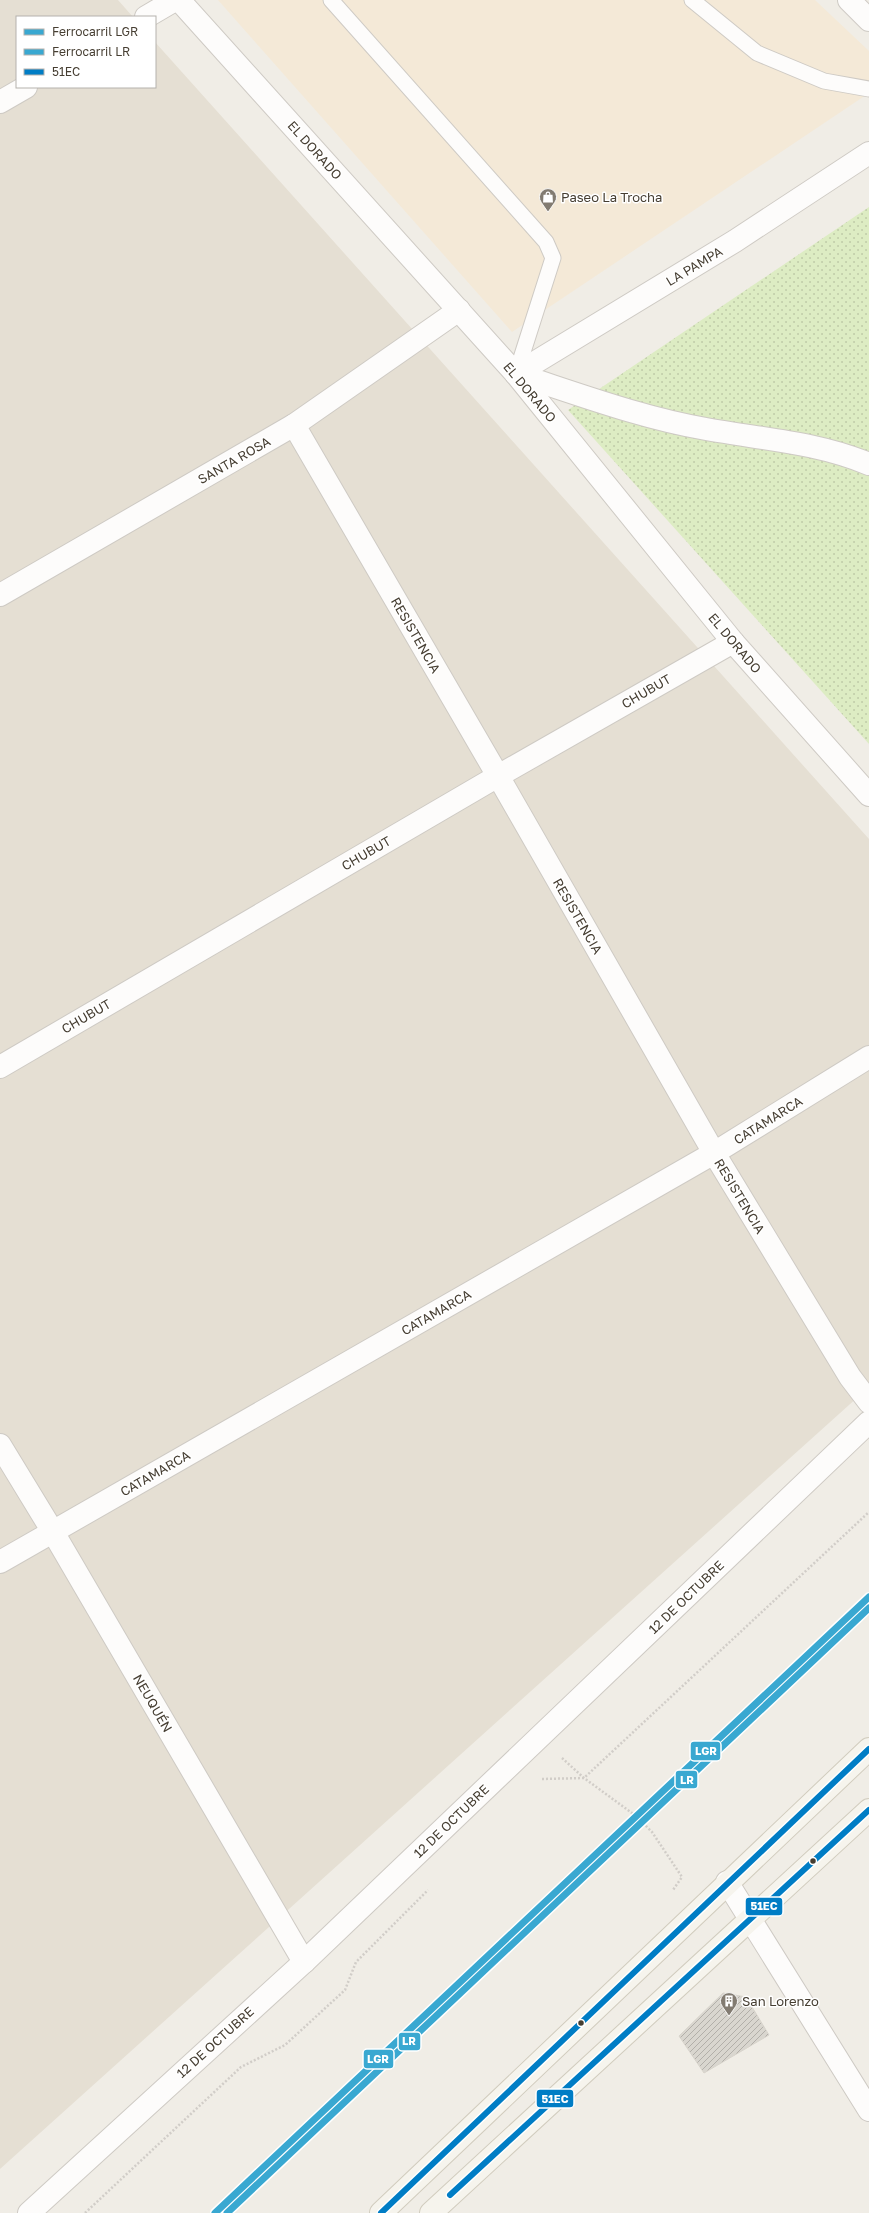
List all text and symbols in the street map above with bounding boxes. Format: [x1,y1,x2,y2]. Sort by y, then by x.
legend [16,16,156,88]
text: Ferrocarril LGR [52,24,138,39]
text: Ferrocarril LR [52,44,130,59]
text: 51EC [52,64,80,79]
street label: EL DORADO [284,117,346,183]
shop icon: Paseo La Trocha [538,187,558,212]
place label: Paseo La Trocha [561,189,662,205]
street label: LA PAMPA [663,243,726,289]
street label: EL DORADO [500,359,560,425]
street label: SANTA ROSA [195,433,273,487]
street label: RESISTENCIA [388,594,444,676]
street label: EL DORADO [705,610,765,676]
street label: CHUBUT [618,670,674,712]
street label: CHUBUT [338,832,394,874]
street label: RESISTENCIA [550,875,606,957]
street label: CHUBUT [58,995,114,1037]
street label: CATAMARCA [731,1092,806,1147]
street label: RESISTENCIA [711,1156,769,1237]
street label: CATAMARCA [398,1285,474,1338]
street label: CATAMARCA [117,1446,193,1499]
street label: 12 DE OCTUBRE [645,1557,727,1637]
street label: NEUQUÉN [130,1671,176,1735]
line badge: LGR [690,1741,721,1761]
text: LGR [695,1744,717,1757]
line badge: LR [675,1770,698,1789]
text: LR [680,1773,694,1786]
street label: 12 DE OCTUBRE [410,1781,492,1861]
unlabelled marker [808,1856,818,1866]
line badge: 51EC [745,1897,783,1916]
text: 51EC [751,1899,778,1912]
building icon: San Lorenzo [719,1991,739,2016]
place label: San Lorenzo [742,1993,819,2009]
street label: 12 DE OCTUBRE [173,2003,257,2081]
unlabelled marker [576,2018,586,2028]
line badge: LR [398,2032,421,2051]
text: LR [402,2034,416,2047]
line badge: LGR [363,2049,394,2069]
text: LGR [367,2052,389,2065]
line badge: 51EC [536,2089,574,2108]
text: 51EC [542,2092,569,2105]

